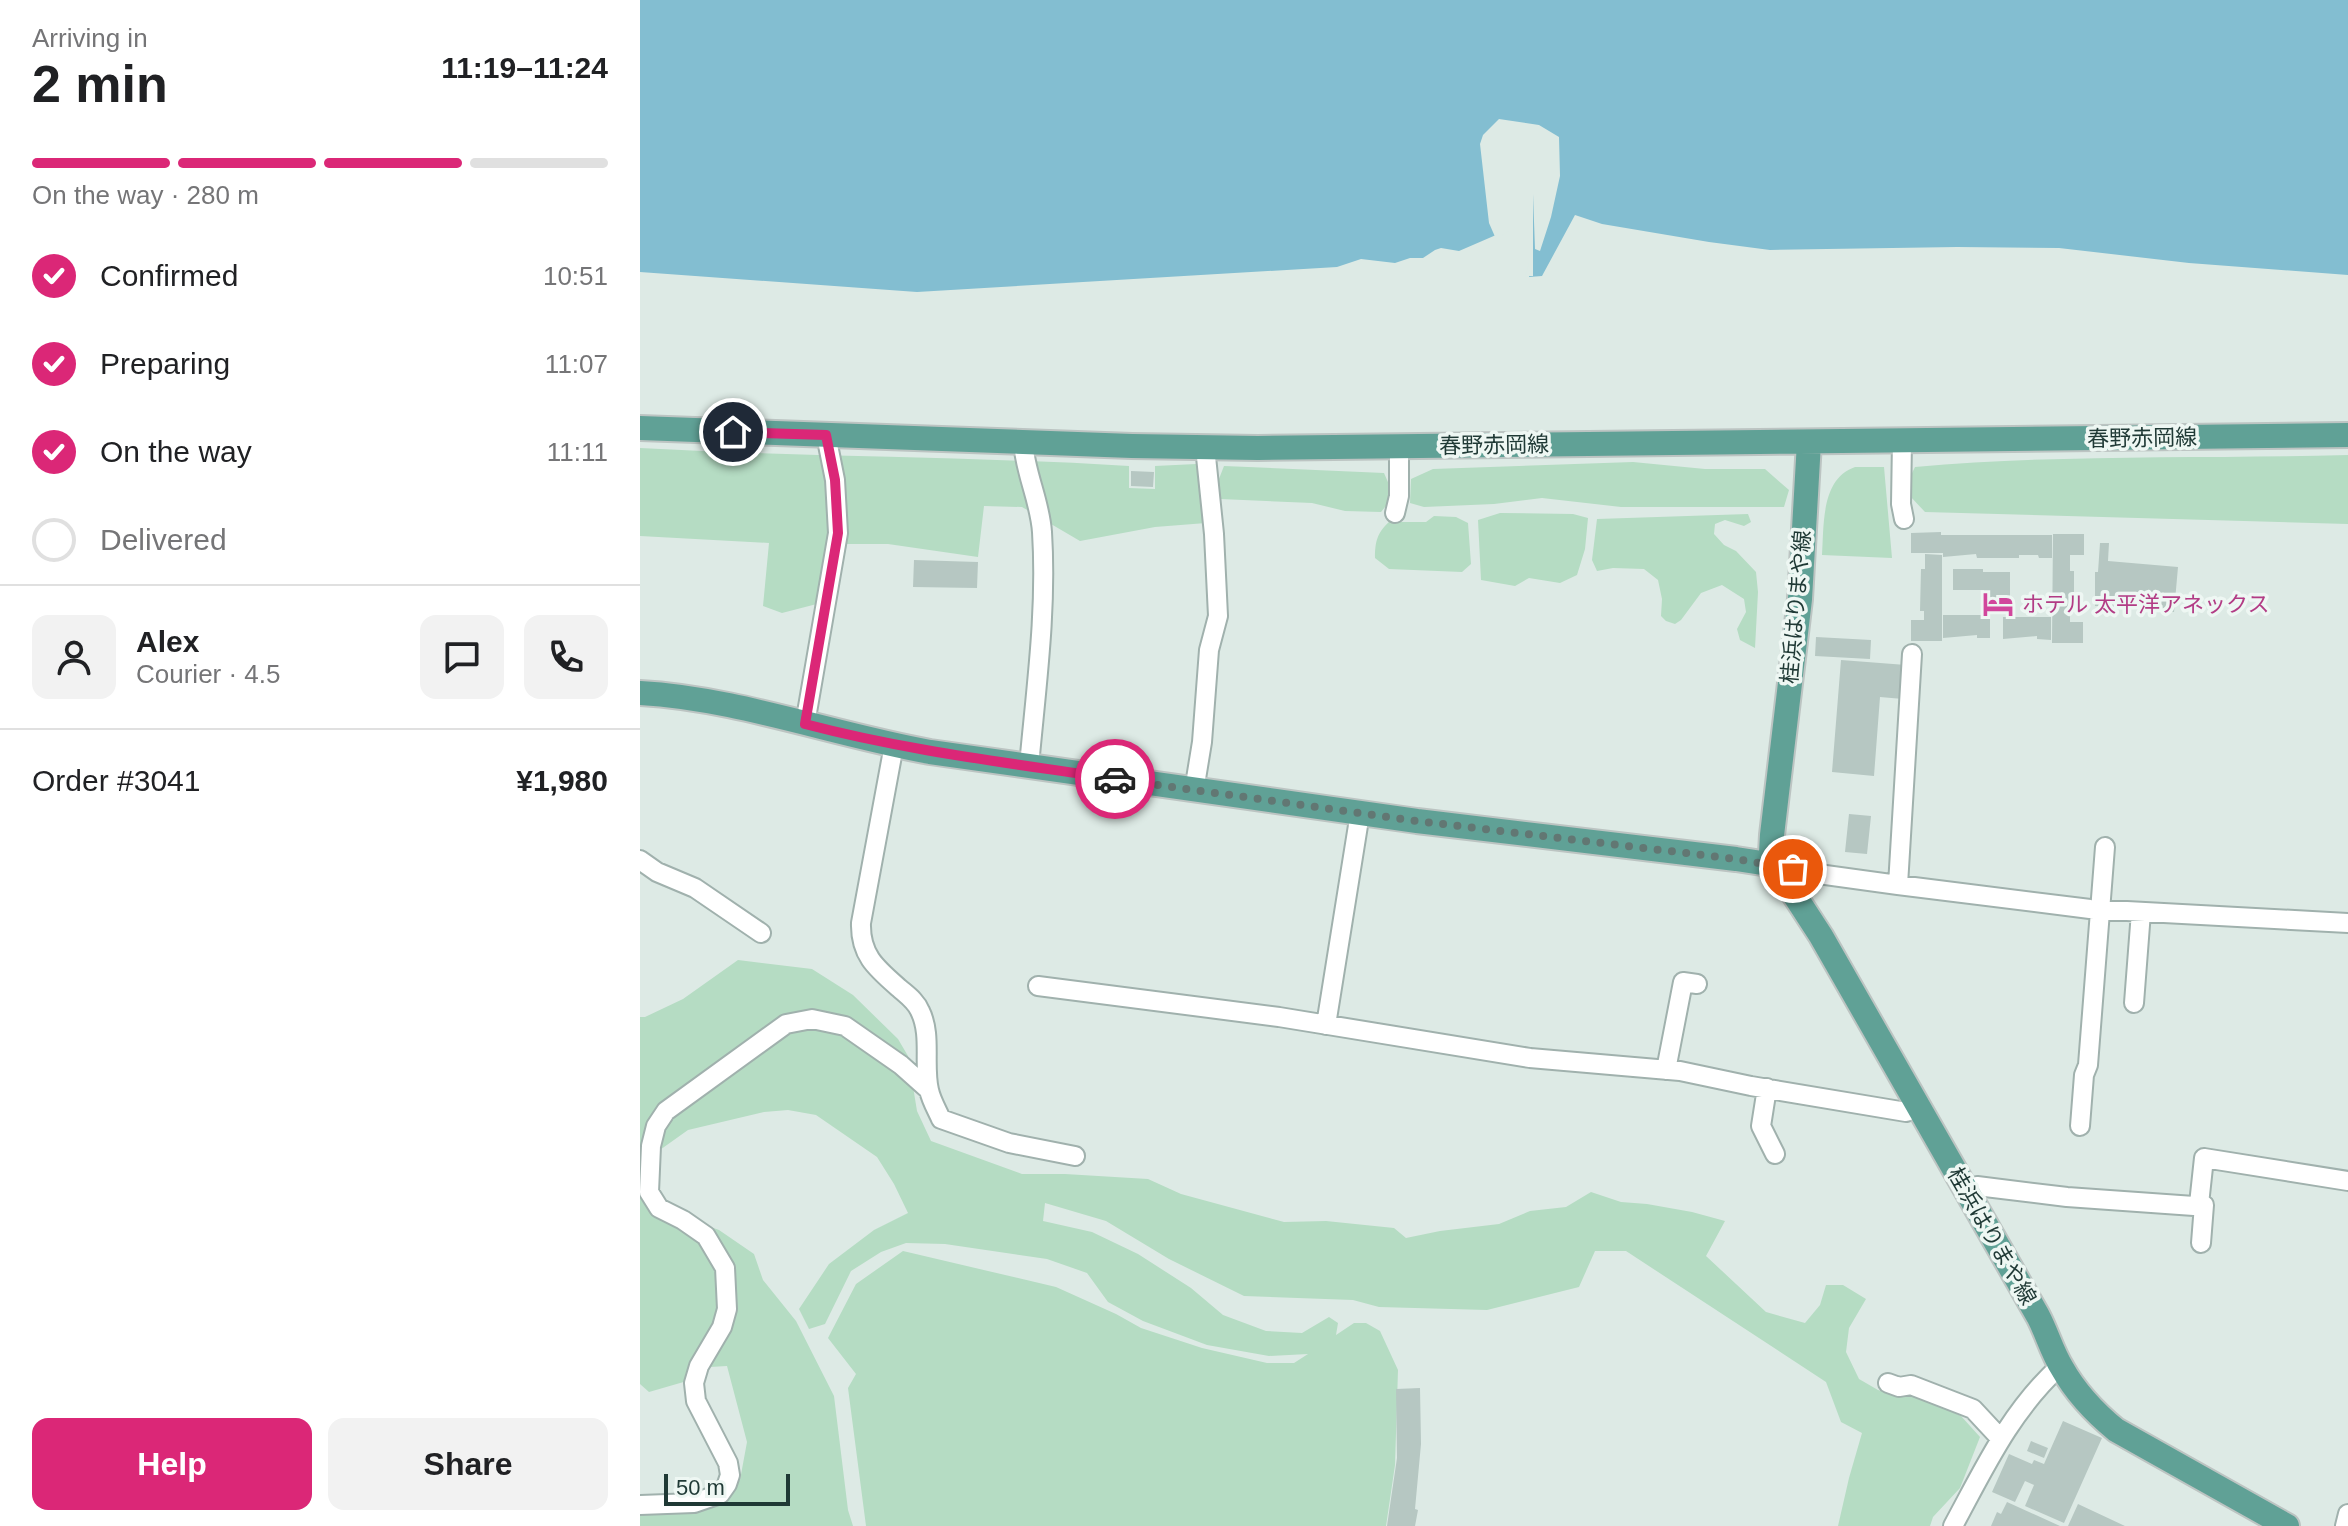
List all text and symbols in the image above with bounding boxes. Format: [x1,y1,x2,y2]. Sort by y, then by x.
text: Arriving in [32,23,148,53]
text: 11:19–11:24 [441,51,608,84]
text: 2 min [32,55,168,113]
text: On the way · 280 m [32,180,259,210]
icon: check [32,254,76,298]
text: Confirmed [100,259,238,292]
text: 10:51 [543,261,608,291]
icon: check [32,342,76,386]
text: Preparing [100,347,230,380]
text: 11:07 [545,349,608,379]
pin [699,398,767,466]
icon: home [711,410,755,454]
street label: 春野赤岡線 [2087,425,2197,451]
icon: check [32,430,76,474]
street label: 春野赤岡線 [1439,432,1549,458]
text: On the way [100,435,252,468]
text: 11:11 [547,437,608,467]
text: Delivered [100,523,227,556]
street label: 桂浜はりまや線 [1777,529,1815,685]
hotel icon: ホテル 太平洋アネックス [1981,587,2015,621]
place label: ホテル 太平洋アネックス [2022,592,2269,617]
button: person [32,615,116,699]
button: chat [420,615,504,699]
button: phone [524,615,608,699]
text: Alex [136,625,199,658]
text: Courier · 4.5 [136,659,281,689]
courier [1075,739,1155,819]
icon: car [1093,757,1137,801]
text: Order #3041 [32,764,200,797]
text: ¥1,980 [516,764,608,797]
pin [1759,835,1827,903]
icon: bag [1771,847,1815,891]
street label: 桂浜はりまや線 [1943,1163,2041,1309]
button: Help [32,1418,312,1510]
button: Share [328,1418,608,1510]
scale bar [664,1470,790,1506]
text: 50 m [676,1475,725,1500]

